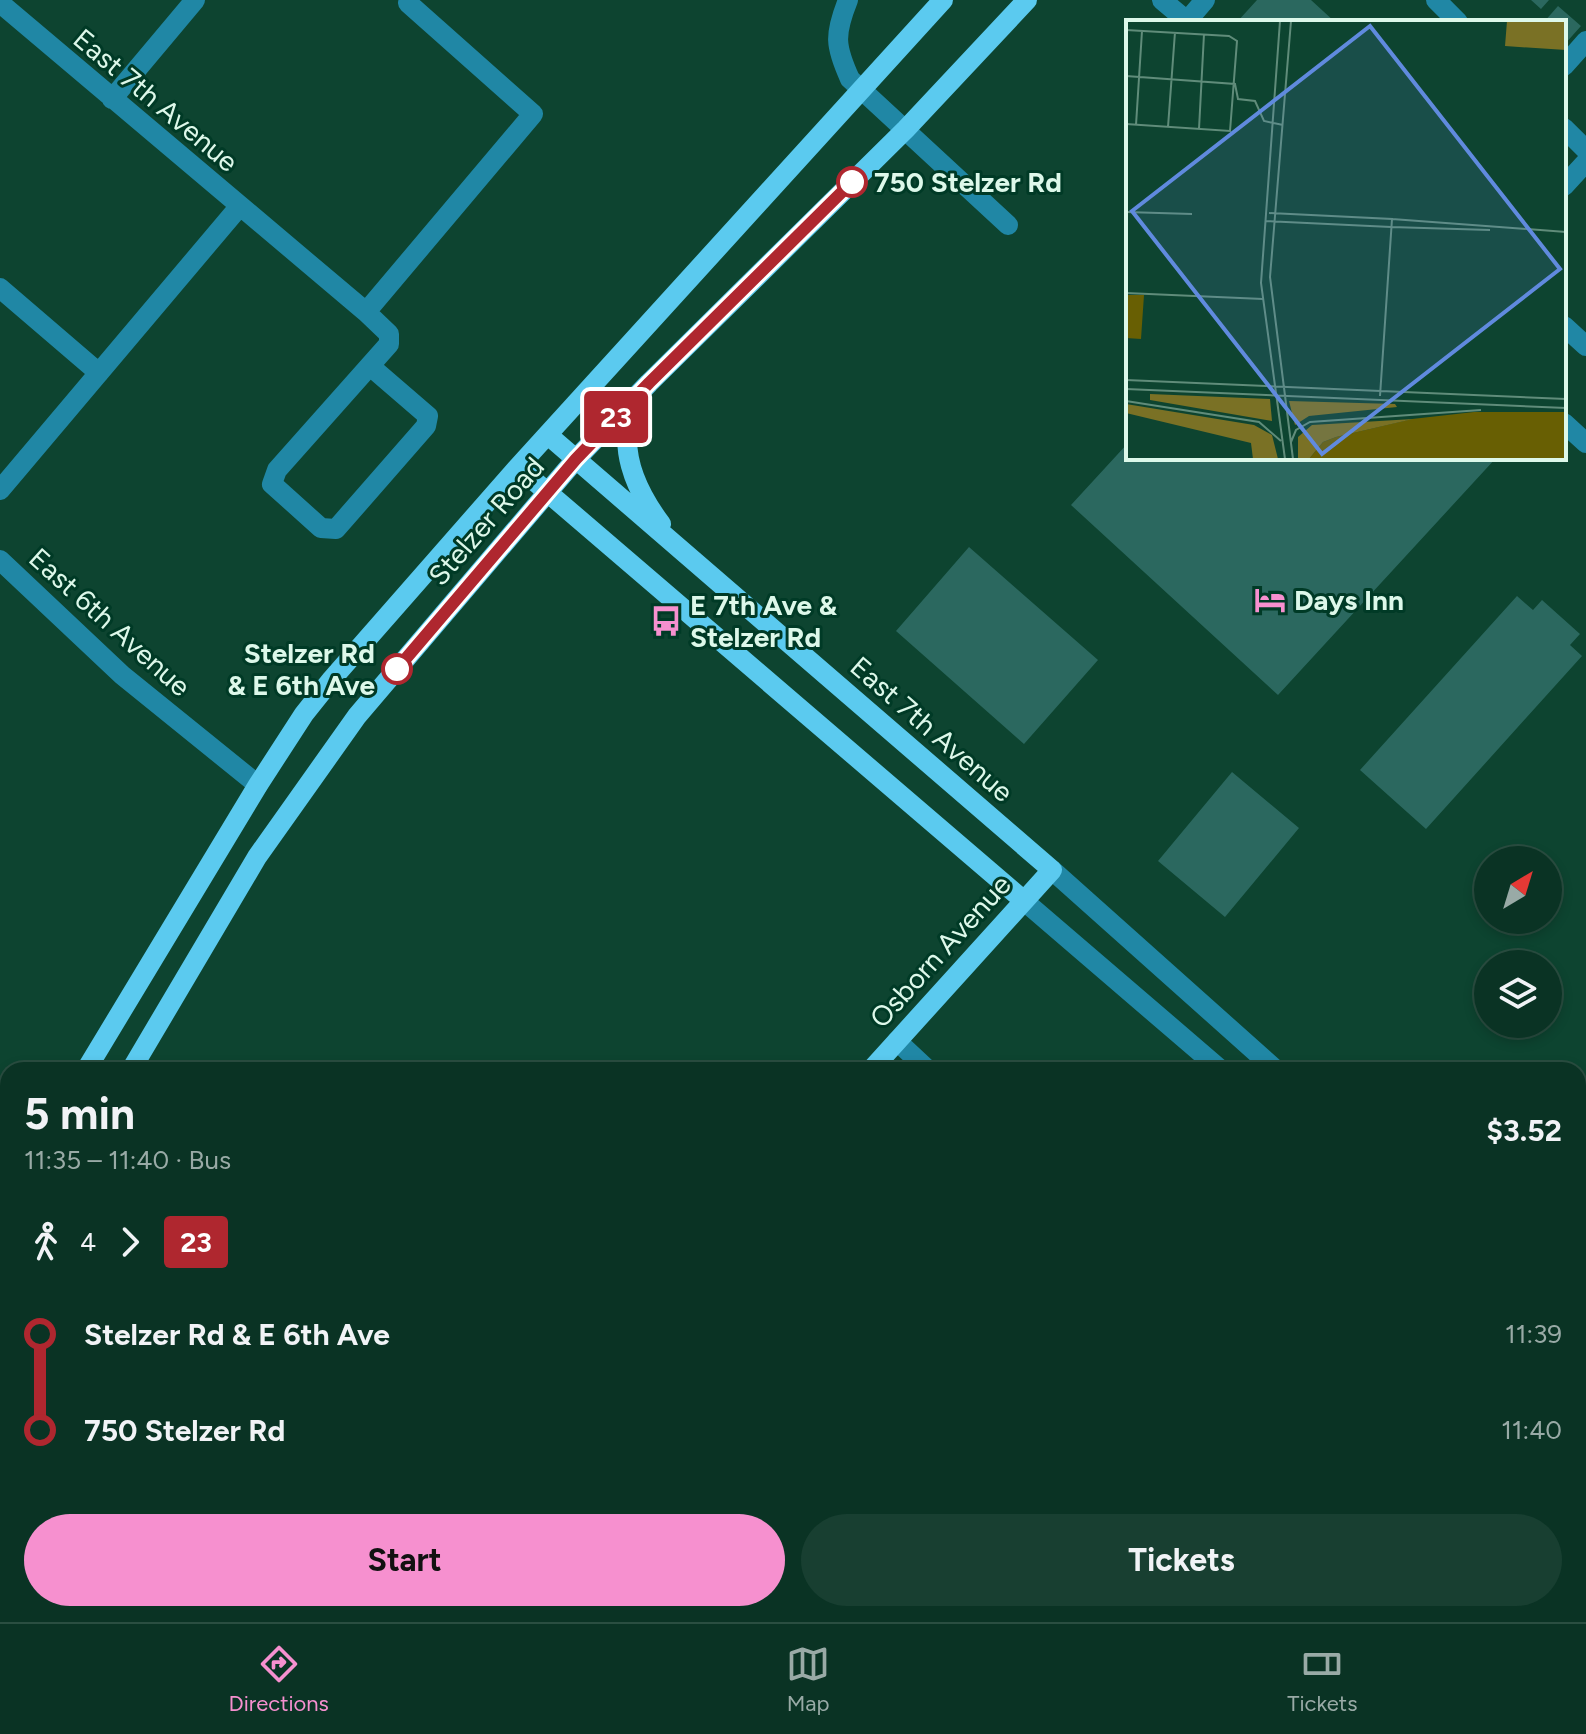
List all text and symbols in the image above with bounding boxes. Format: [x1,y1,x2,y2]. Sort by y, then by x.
inset map [1126,20,1566,460]
street label: East 7th Avenue [67,21,245,179]
place label: 750 Stelzer Rd [874,165,1062,199]
marker: 750 Stelzer Rd [837,167,867,197]
line badge: 23 [580,391,652,443]
text: 23 [600,400,632,434]
street label: Stelzer Road [421,450,551,592]
street label: East 6th Avenue [22,541,198,703]
hotel icon: Days Inn [1253,583,1287,617]
place label: Days Inn [1294,583,1404,617]
place label: E 7th Ave & Stelzer Rd [690,588,838,654]
bus stop icon: E 7th Ave & Stelzer Rd [649,604,683,638]
place label: Stelzer Rd & E 6th Ave [227,636,375,702]
street label: East 7th Avenue [844,649,1020,809]
marker: Stelzer Rd & E 6th Ave [382,654,412,684]
north arrow [1474,846,1562,934]
map controls [1474,846,1562,1038]
street label: Osborn Avenue [862,867,1018,1035]
button: layers [1474,950,1562,1038]
text: 5 min [24,1087,135,1140]
text: $3.52 [1486,1112,1562,1149]
text: 11:35 – 11:40 · Bus [24,1144,231,1176]
icon: walk [24,1220,68,1264]
icon: forward [108,1220,152,1264]
text: 23 [180,1225,212,1259]
text: 4 [80,1226,96,1258]
text: Stelzer Rd & E 6th Ave [84,1316,390,1353]
text: 11:39 [1505,1318,1562,1350]
text: 750 Stelzer Rd [84,1412,285,1449]
text: 11:40 [1501,1414,1562,1446]
button: Start [24,1514,785,1606]
button: Tickets [801,1514,1562,1606]
tab: Directions [229,1642,329,1717]
tab: Map [786,1642,830,1717]
tab: Tickets [1287,1642,1357,1717]

